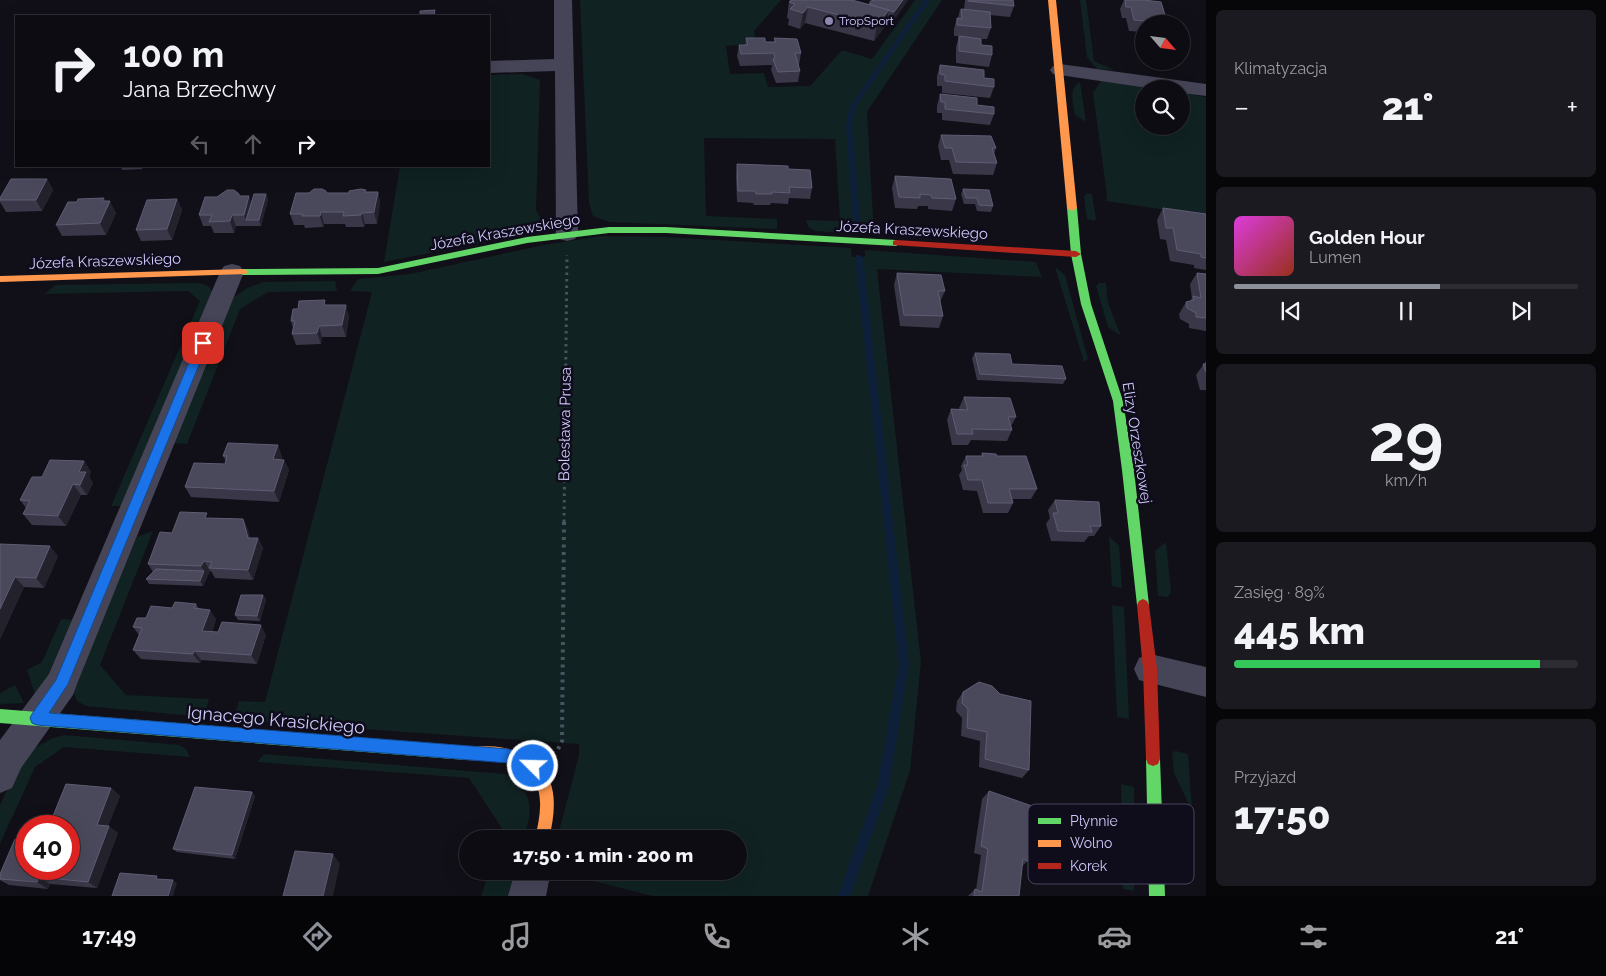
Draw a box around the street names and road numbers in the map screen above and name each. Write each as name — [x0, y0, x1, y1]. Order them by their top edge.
street label: Józefa Kraszewskiego — [428, 210, 582, 254]
street label: Józefa Kraszewskiego — [836, 217, 989, 243]
street label: Józefa Kraszewskiego — [29, 249, 181, 273]
street label: Bolesława Prusa — [555, 367, 575, 481]
street label: Elizy Orzeszkowej — [1119, 381, 1155, 505]
street label: Ignacego Krasickiego — [186, 701, 366, 738]

